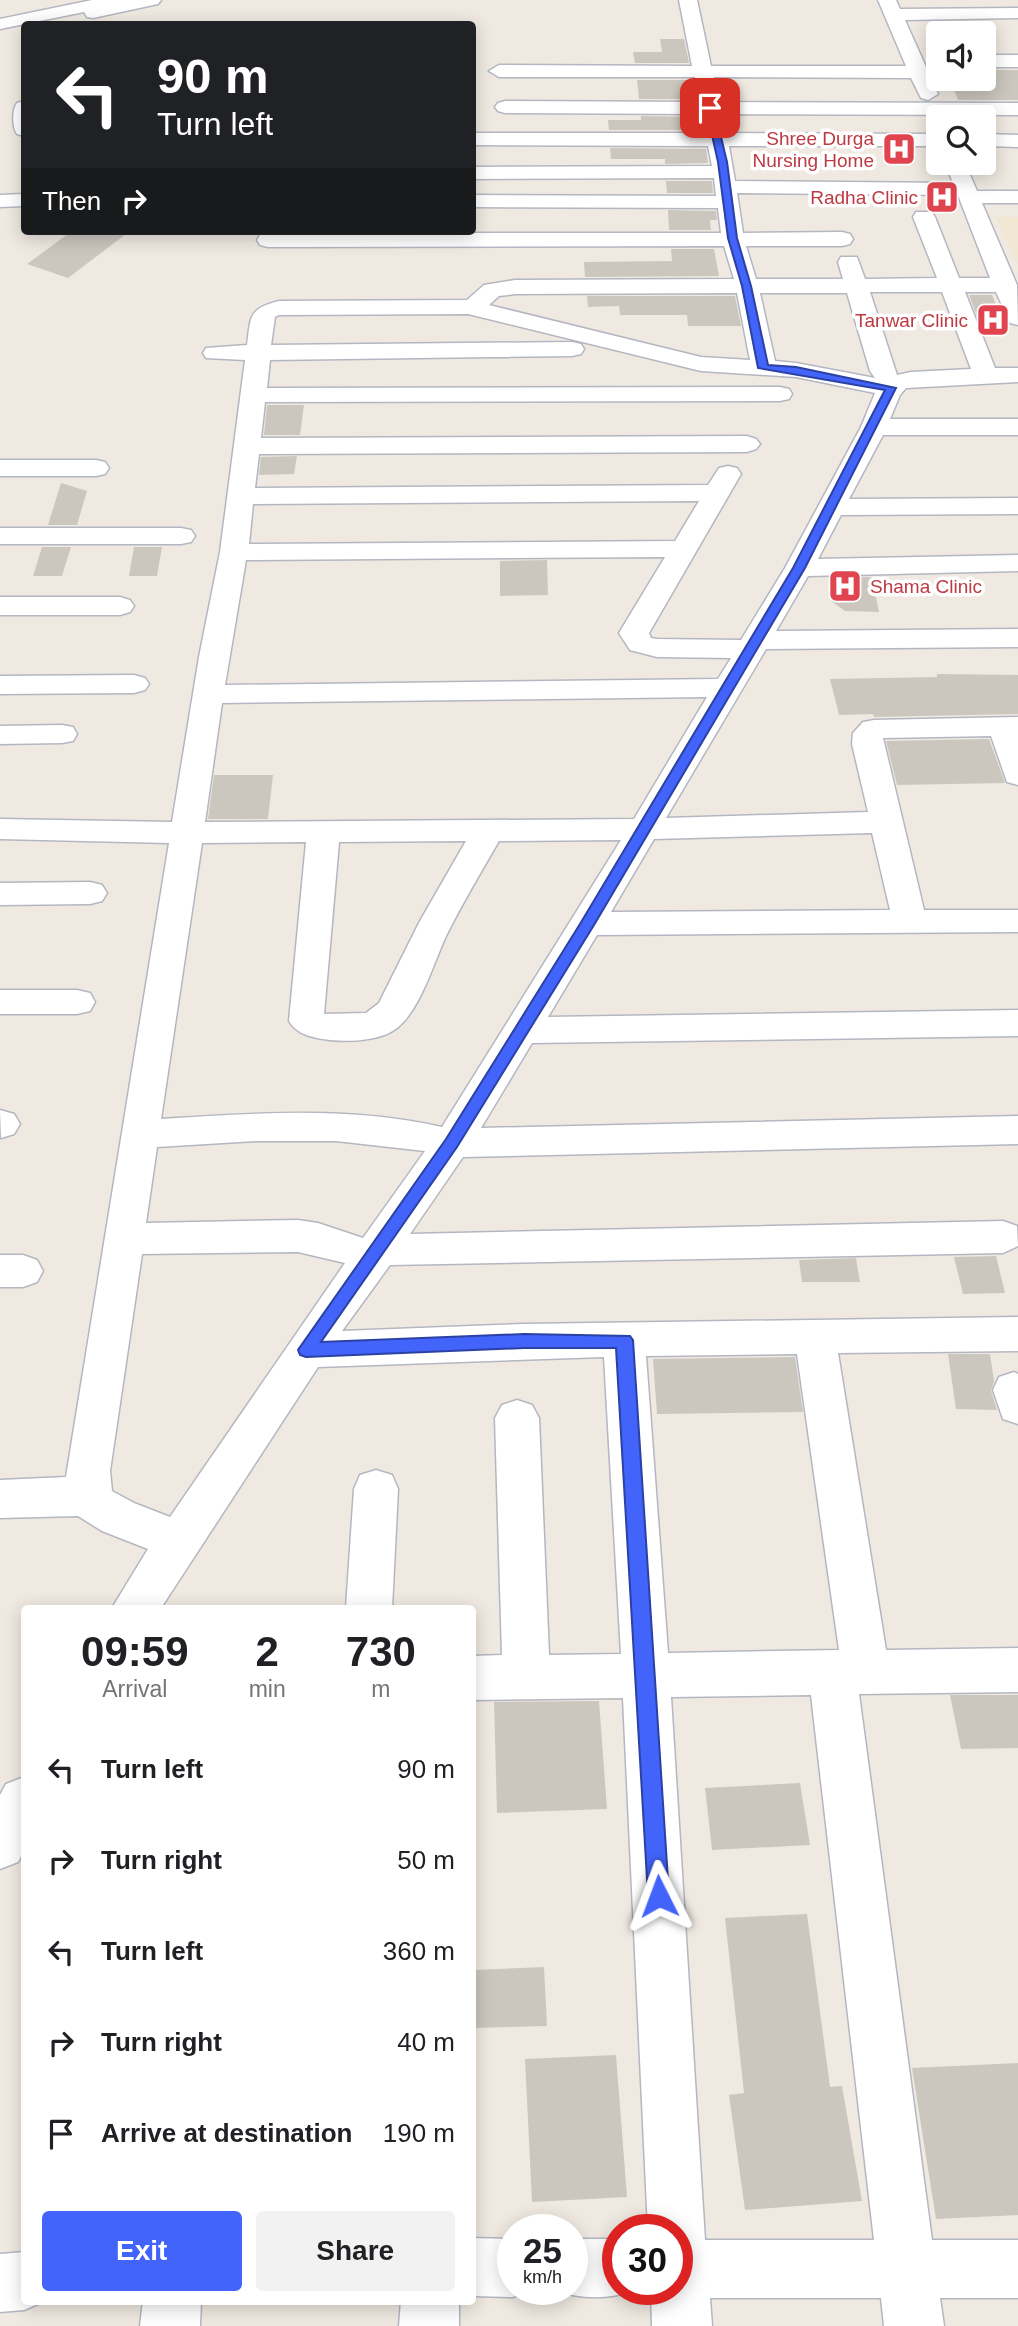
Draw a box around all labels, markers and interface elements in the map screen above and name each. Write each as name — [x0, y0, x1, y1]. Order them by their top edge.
map controls — [926, 21, 996, 175]
button: sound — [926, 21, 996, 91]
icon: left — [42, 49, 133, 140]
text: 90 m — [157, 49, 269, 103]
pin — [680, 78, 740, 138]
icon: arrive — [691, 89, 729, 127]
button: search — [926, 105, 996, 175]
text: Turn left — [157, 106, 273, 142]
place label: Shree Durga Nursing Home — [753, 128, 874, 171]
hospital icon: Shree Durga Nursing Home — [880, 130, 918, 168]
hospital icon: Radha Clinic — [923, 178, 961, 216]
icon: right — [115, 182, 153, 220]
text: Then — [42, 186, 101, 216]
place label: Radha Clinic — [810, 187, 918, 208]
hospital icon: Tanwar Clinic — [974, 301, 1012, 339]
place label: Tanwar Clinic — [855, 310, 968, 331]
hospital icon: Shama Clinic — [826, 567, 864, 605]
place label: Shama Clinic — [870, 576, 982, 597]
text: 09:59 — [81, 1628, 189, 1675]
text: 2 — [255, 1628, 279, 1675]
text: 730 — [346, 1628, 416, 1675]
text: Arrival — [102, 1676, 167, 1702]
text: min — [249, 1676, 286, 1702]
text: m — [371, 1676, 390, 1702]
icon: left — [42, 1751, 80, 1789]
text: Turn left — [101, 1754, 203, 1784]
text: 90 m — [397, 1754, 455, 1784]
icon: right — [42, 1842, 80, 1880]
text: Turn right — [101, 1845, 222, 1875]
text: 50 m — [397, 1845, 455, 1875]
position arrow — [622, 1859, 696, 1933]
icon: left — [42, 1933, 80, 1971]
text: Turn left — [101, 1936, 203, 1966]
text: 360 m — [383, 1936, 455, 1966]
icon: right — [42, 2024, 80, 2062]
text: Turn right — [101, 2027, 222, 2057]
text: 40 m — [397, 2027, 455, 2057]
icon: arrive — [42, 2115, 80, 2153]
text: Arrive at destination — [101, 2118, 352, 2148]
text: 190 m — [383, 2118, 455, 2148]
button: Exit — [42, 2211, 242, 2291]
button: Share — [256, 2211, 455, 2291]
speed limit sign: 30 — [602, 2214, 693, 2305]
text: 25 — [523, 2231, 562, 2270]
text: km/h — [523, 2267, 562, 2287]

